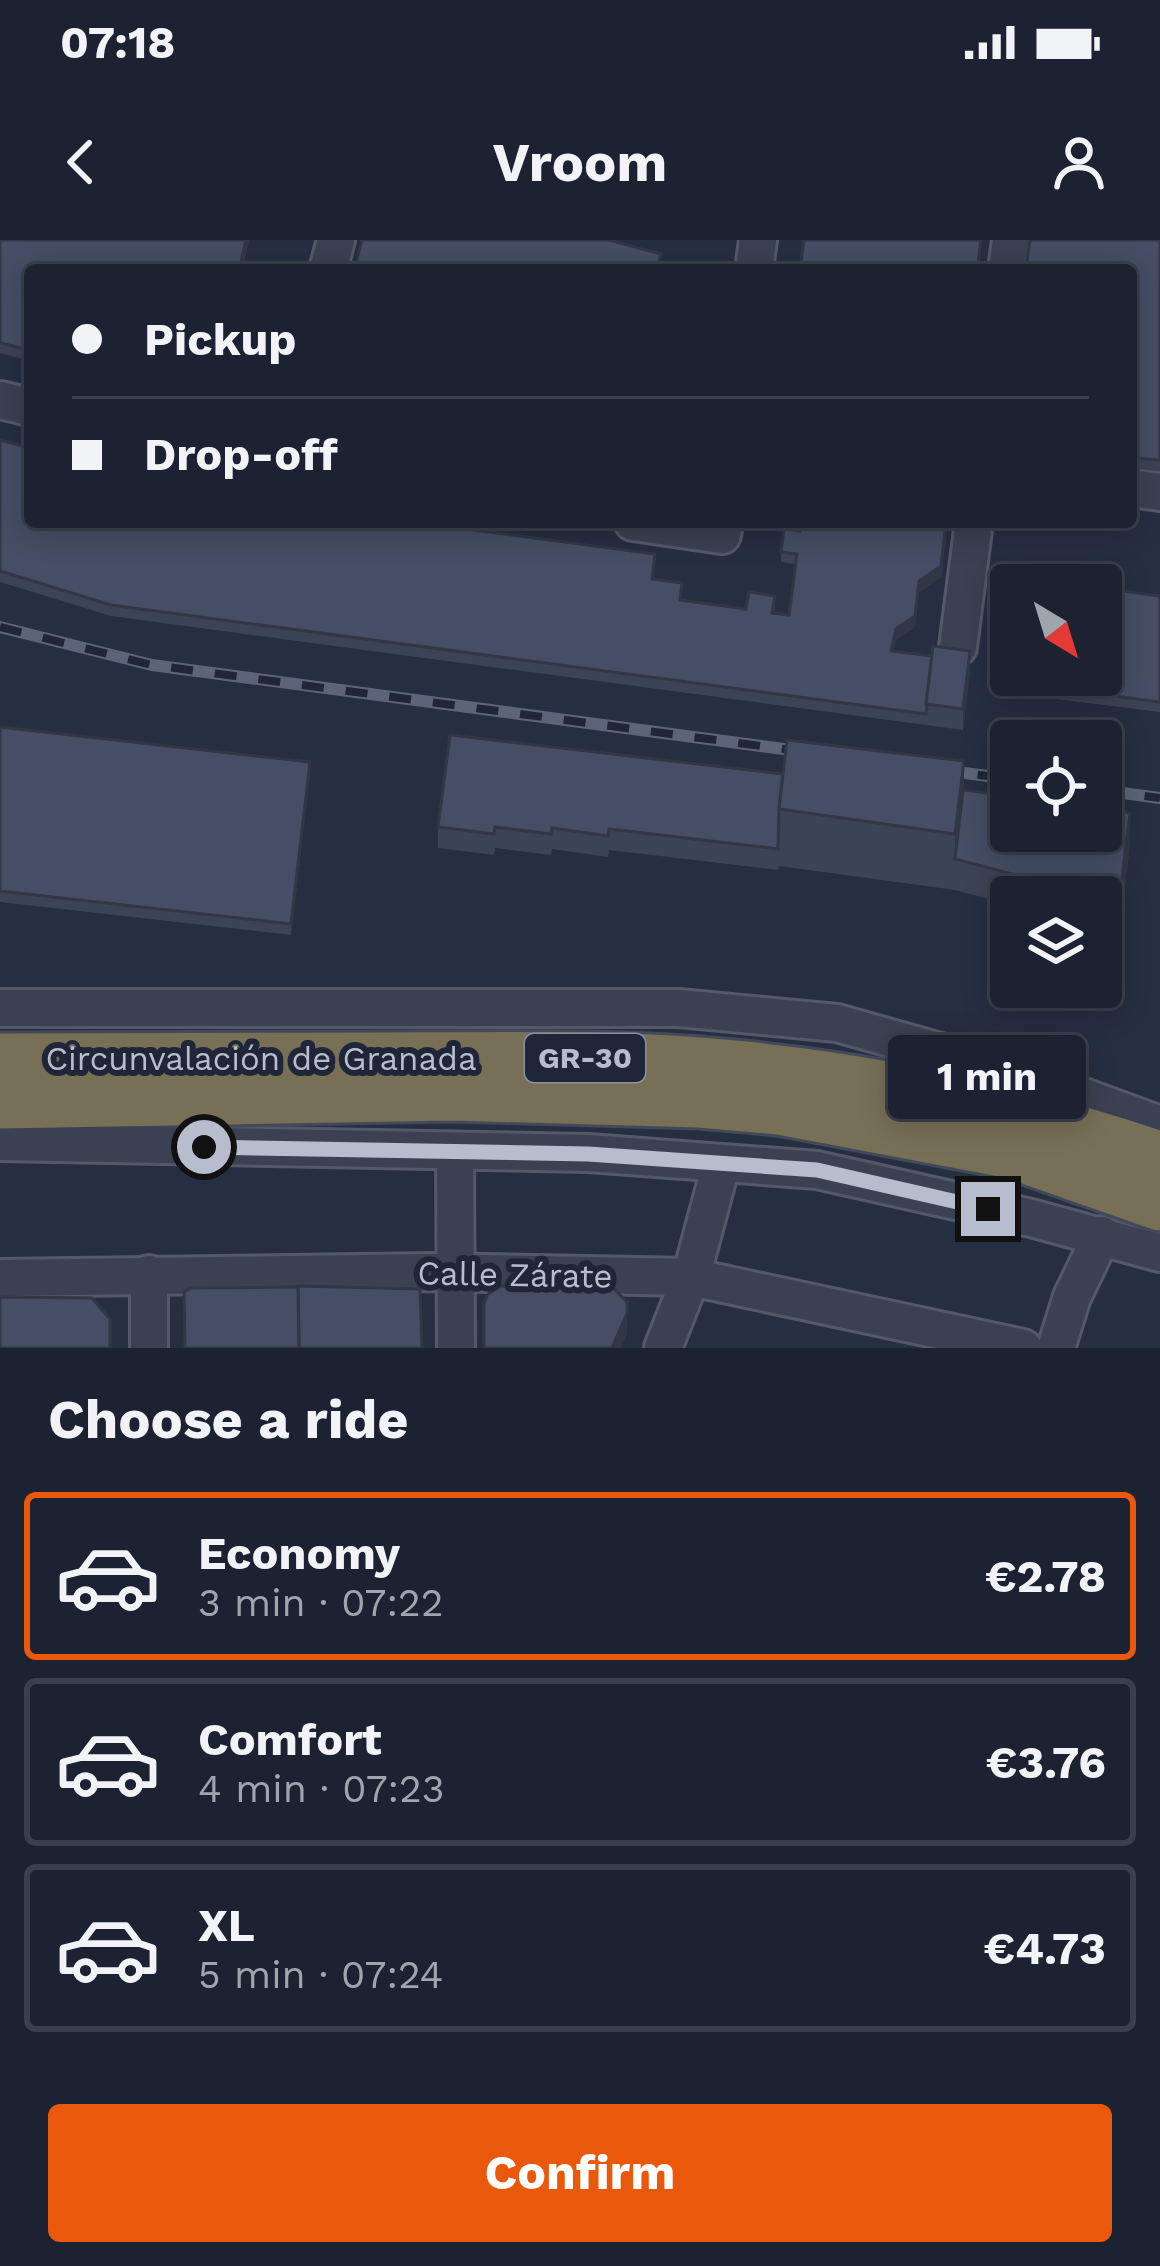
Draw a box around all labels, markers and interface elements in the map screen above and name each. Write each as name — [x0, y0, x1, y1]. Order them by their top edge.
text: 07:18 — [60, 16, 176, 69]
icon: back — [48, 129, 114, 195]
icon: person — [1046, 129, 1112, 195]
text: Vroom — [493, 131, 667, 194]
text: Pickup — [144, 313, 296, 366]
text: Drop-off — [144, 428, 338, 481]
north arrow — [990, 564, 1122, 696]
map controls — [990, 564, 1122, 1008]
button: locate — [990, 720, 1122, 852]
button: layers — [990, 876, 1122, 1008]
road number: GR-30 — [525, 1034, 645, 1082]
callout: 1 min — [889, 1035, 1087, 1119]
street label: Circunvalación de Granada — [45, 1039, 477, 1078]
text: 1 min — [937, 1054, 1037, 1099]
route start — [177, 1120, 231, 1174]
route end — [961, 1182, 1015, 1236]
street label: Calle Zárate — [417, 1253, 613, 1296]
text: Choose a ride — [48, 1388, 409, 1451]
icon: car — [54, 1522, 162, 1630]
text: Economy — [198, 1527, 400, 1580]
text: €2.78 — [985, 1550, 1106, 1603]
text: 3 min · 07:22 — [198, 1580, 444, 1625]
icon: car — [54, 1708, 162, 1816]
text: Comfort — [198, 1713, 382, 1766]
text: €3.76 — [986, 1736, 1106, 1789]
text: 4 min · 07:23 — [198, 1766, 445, 1811]
icon: car — [54, 1894, 162, 2002]
text: XL — [198, 1899, 255, 1952]
text: €4.73 — [984, 1922, 1106, 1975]
text: 5 min · 07:24 — [198, 1952, 443, 1997]
button: Confirm — [48, 2104, 1112, 2242]

